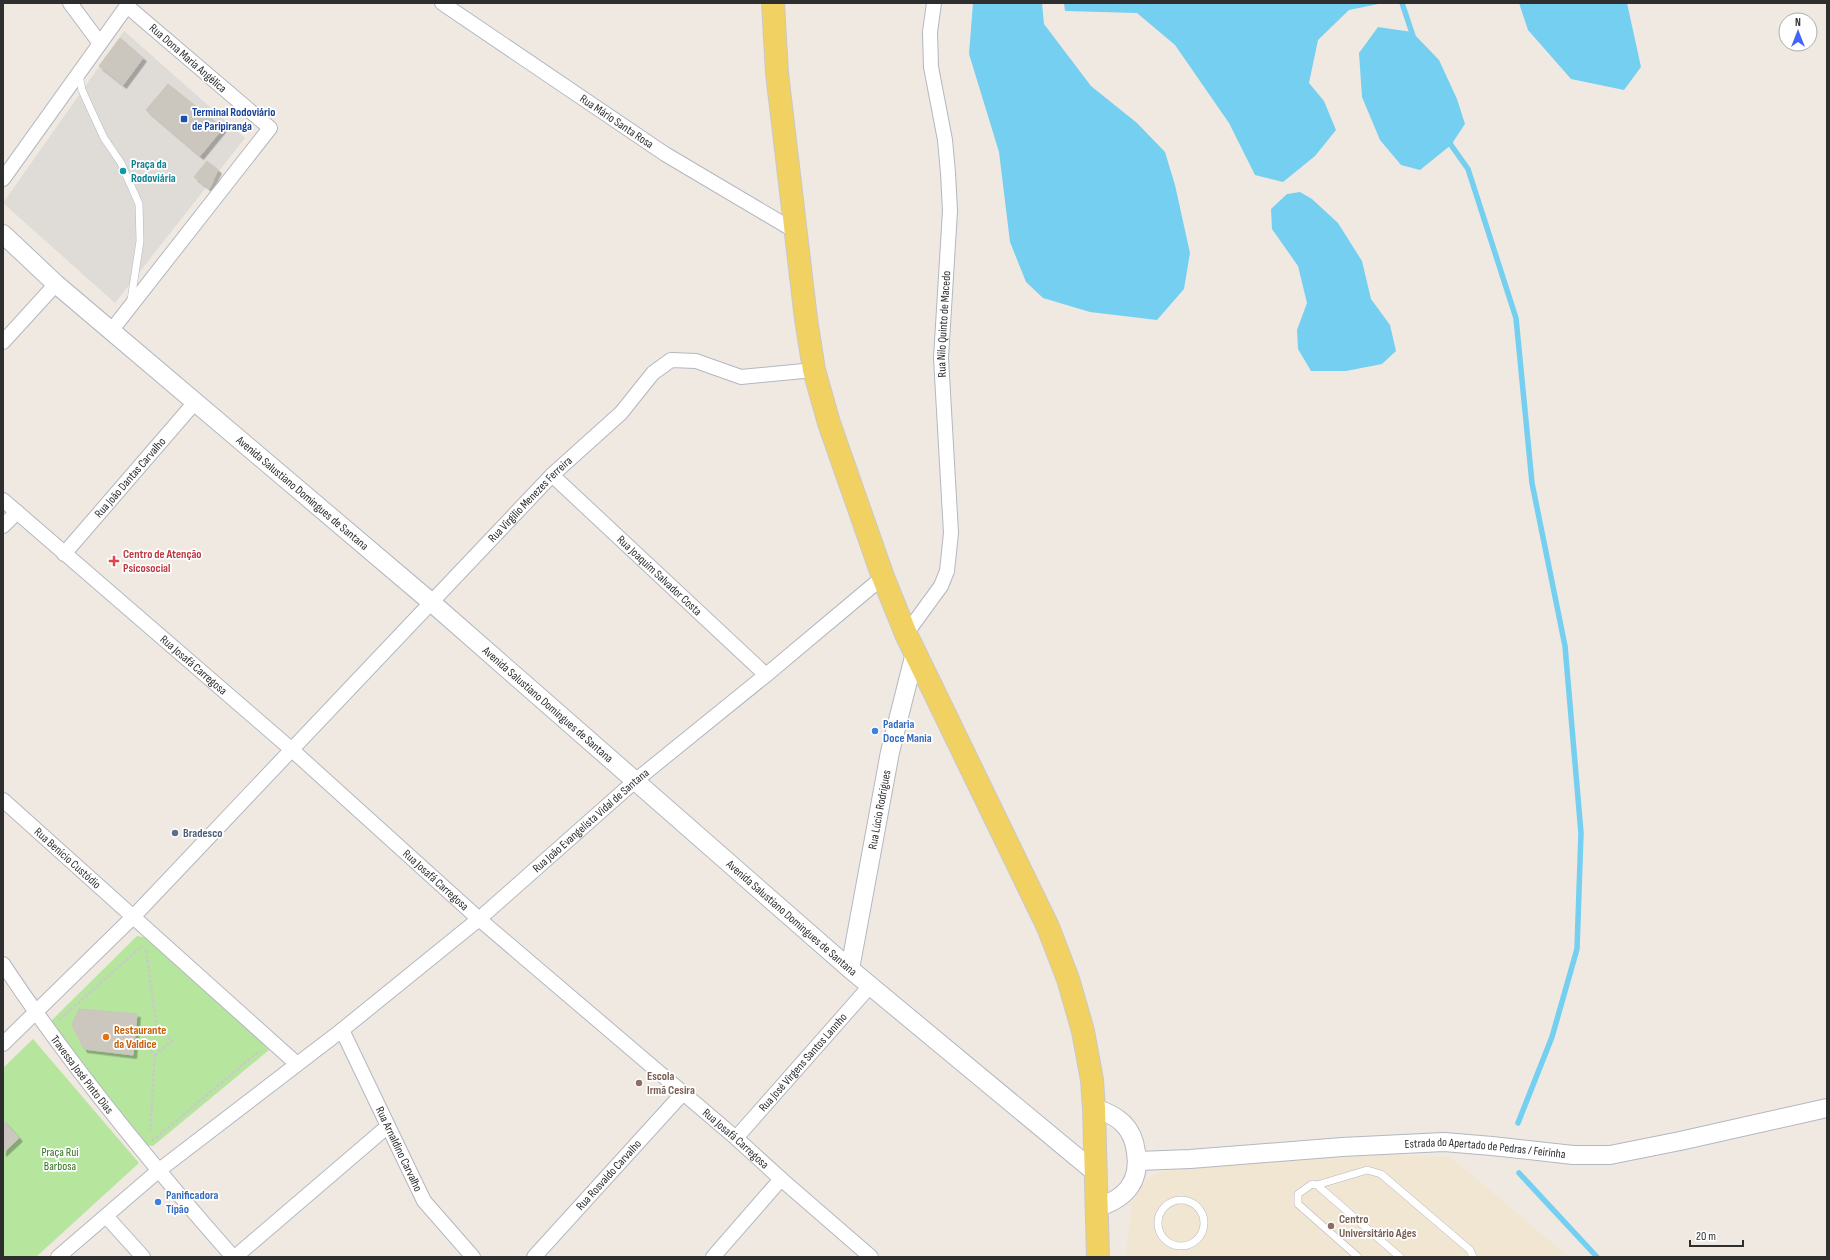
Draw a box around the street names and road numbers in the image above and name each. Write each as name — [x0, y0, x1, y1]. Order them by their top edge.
street label: Rua Dona Maria Angélica — [146, 21, 230, 96]
street label: Rua Mário Santa Rosa — [577, 91, 657, 152]
street label: Rua Nilo Quinto de Macedo — [934, 270, 954, 378]
street label: Avenida Salustiano Domingues de Santana — [232, 432, 372, 554]
street label: Rua João Dantas Carvalho — [92, 435, 169, 521]
street label: Rua Virgilio Menezes Ferreira — [485, 453, 576, 546]
street label: Rua Joaquim Salvador Costa — [613, 532, 705, 619]
street label: Rua Josafá Carregosa — [157, 632, 230, 699]
street label: Avenida Salustiano Domingues de Santana — [478, 643, 616, 766]
street label: Rua João Evangelista Vidal de Santana — [530, 765, 653, 876]
street label: Rua Lúcio Rodrigues — [865, 769, 895, 851]
street label: Rua Benício Custódio — [31, 825, 104, 892]
street label: Rua Josafá Carregosa — [399, 847, 472, 914]
street label: Avenida Salustiano Domingues de Santana — [722, 856, 860, 980]
street label: Rua José Virgens Santos Lannho — [756, 1010, 851, 1115]
street label: Travessa José Pinto Dias — [47, 1033, 117, 1117]
street label: Rua Arnaldino Carvalho — [372, 1104, 425, 1194]
street label: Rua Josafá Carregosa — [699, 1106, 772, 1172]
street label: Estrada do Apertado de Pedras / Feirinha — [1404, 1135, 1567, 1162]
street label: Rua Rosvaldo Carvalho — [573, 1137, 645, 1214]

